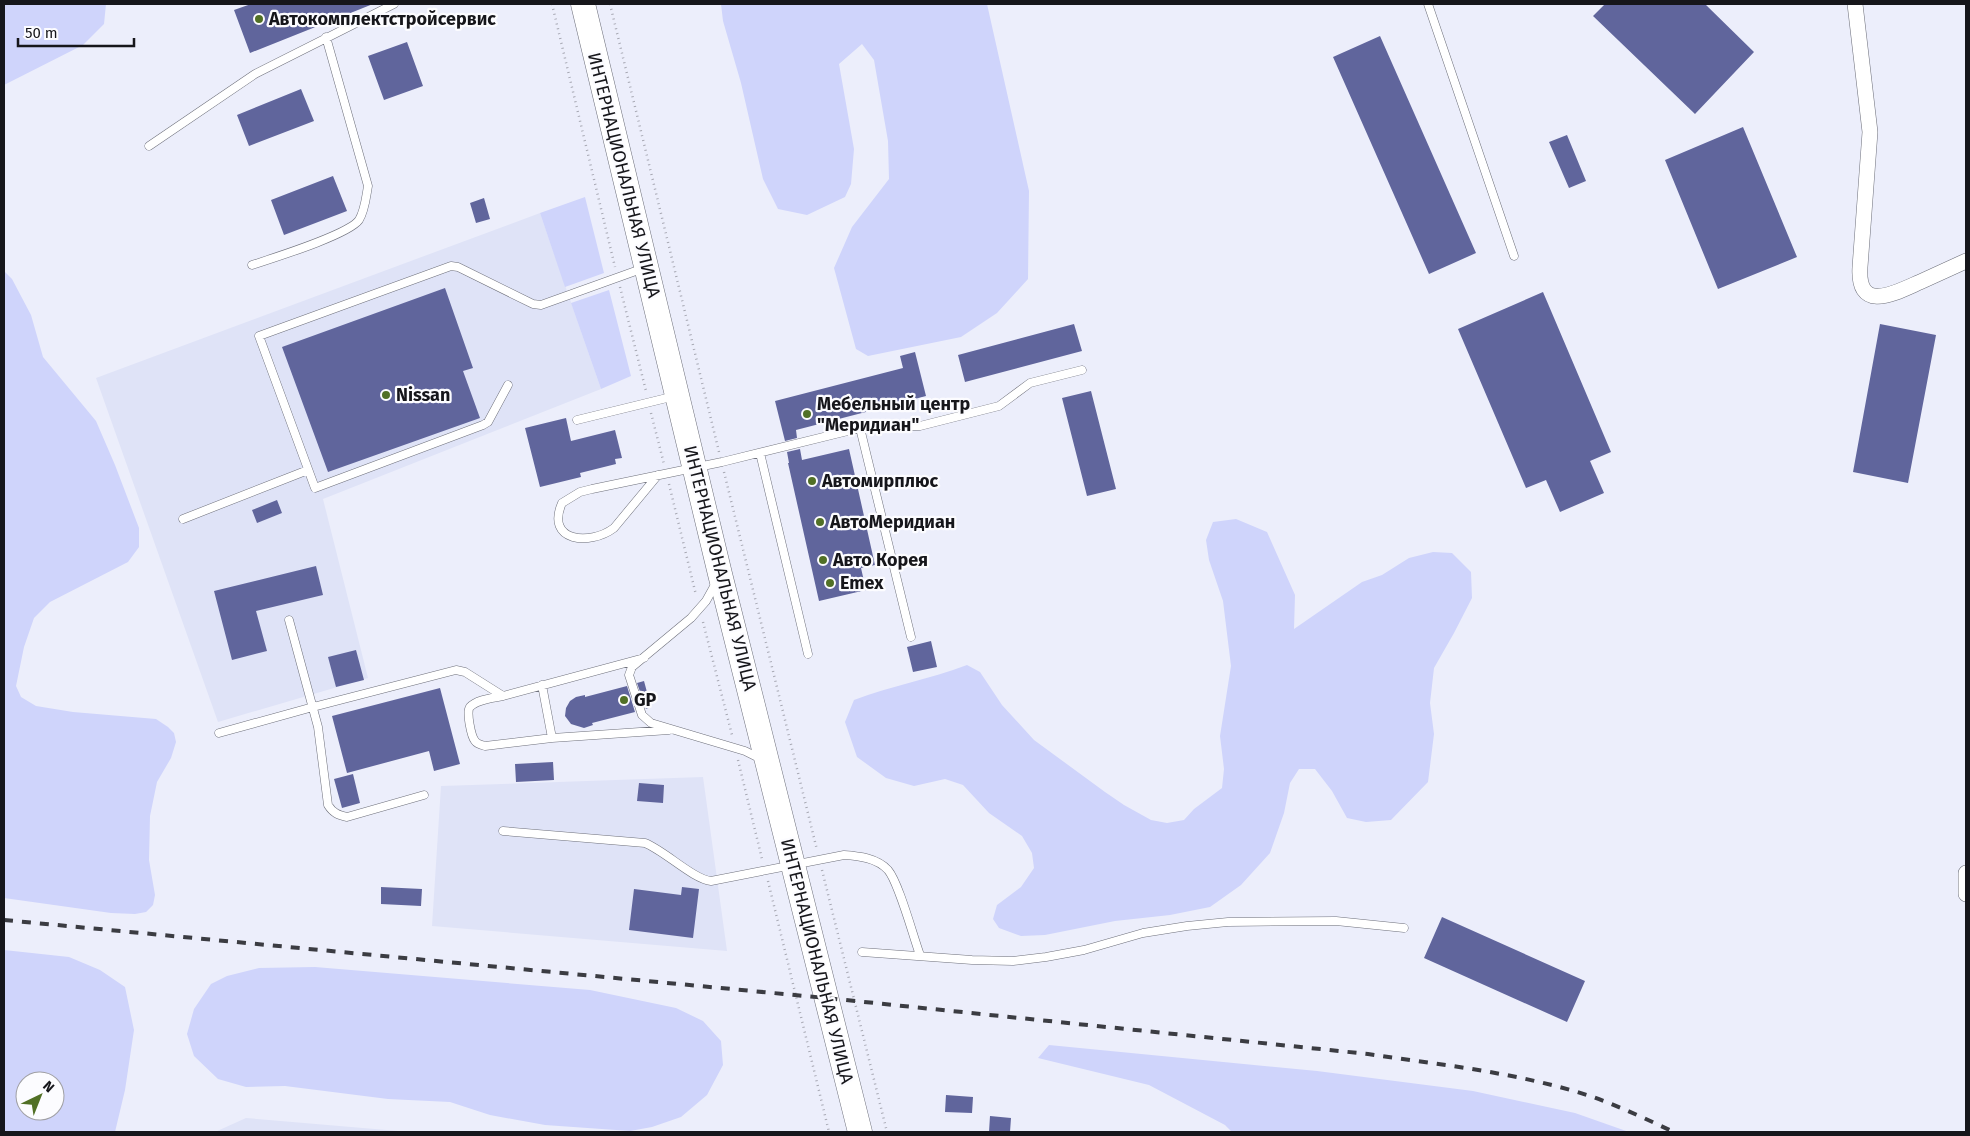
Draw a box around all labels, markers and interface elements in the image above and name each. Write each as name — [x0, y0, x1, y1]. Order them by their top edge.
place label: Автокомплектстройсервис — [268, 8, 496, 30]
marker: Автокомплектстройсервис — [253, 13, 265, 25]
scale bar — [18, 15, 134, 47]
text: 50 m — [25, 24, 58, 42]
street label: ИНТЕРНАЦИОНАЛЬНАЯ УЛИЦА — [583, 50, 665, 301]
place label: Nissan — [396, 384, 450, 406]
marker: Nissan — [380, 389, 392, 401]
place label: Мебельный центр "Меридиан" — [817, 393, 970, 436]
marker: Мебельный центр "Меридиан" — [801, 408, 813, 420]
street label: ИНТЕРНАЦИОНАЛЬНАЯ УЛИЦА — [679, 443, 761, 694]
place label: Автомирплюс — [821, 470, 939, 492]
marker: Автомирплюс — [806, 475, 818, 487]
place label: АвтоМеридиан — [829, 511, 955, 533]
marker: АвтоМеридиан — [814, 516, 826, 528]
place label: Авто Корея — [832, 549, 928, 571]
marker: Авто Корея — [817, 554, 829, 566]
place label: Emex — [840, 572, 884, 594]
marker: Emex — [824, 577, 836, 589]
place label: GP — [634, 689, 657, 711]
marker: GP — [618, 694, 630, 706]
street label: ИНТЕРНАЦИОНАЛЬНАЯ УЛИЦА — [776, 836, 858, 1087]
north arrow — [15, 1071, 65, 1121]
text: N — [39, 1077, 58, 1096]

